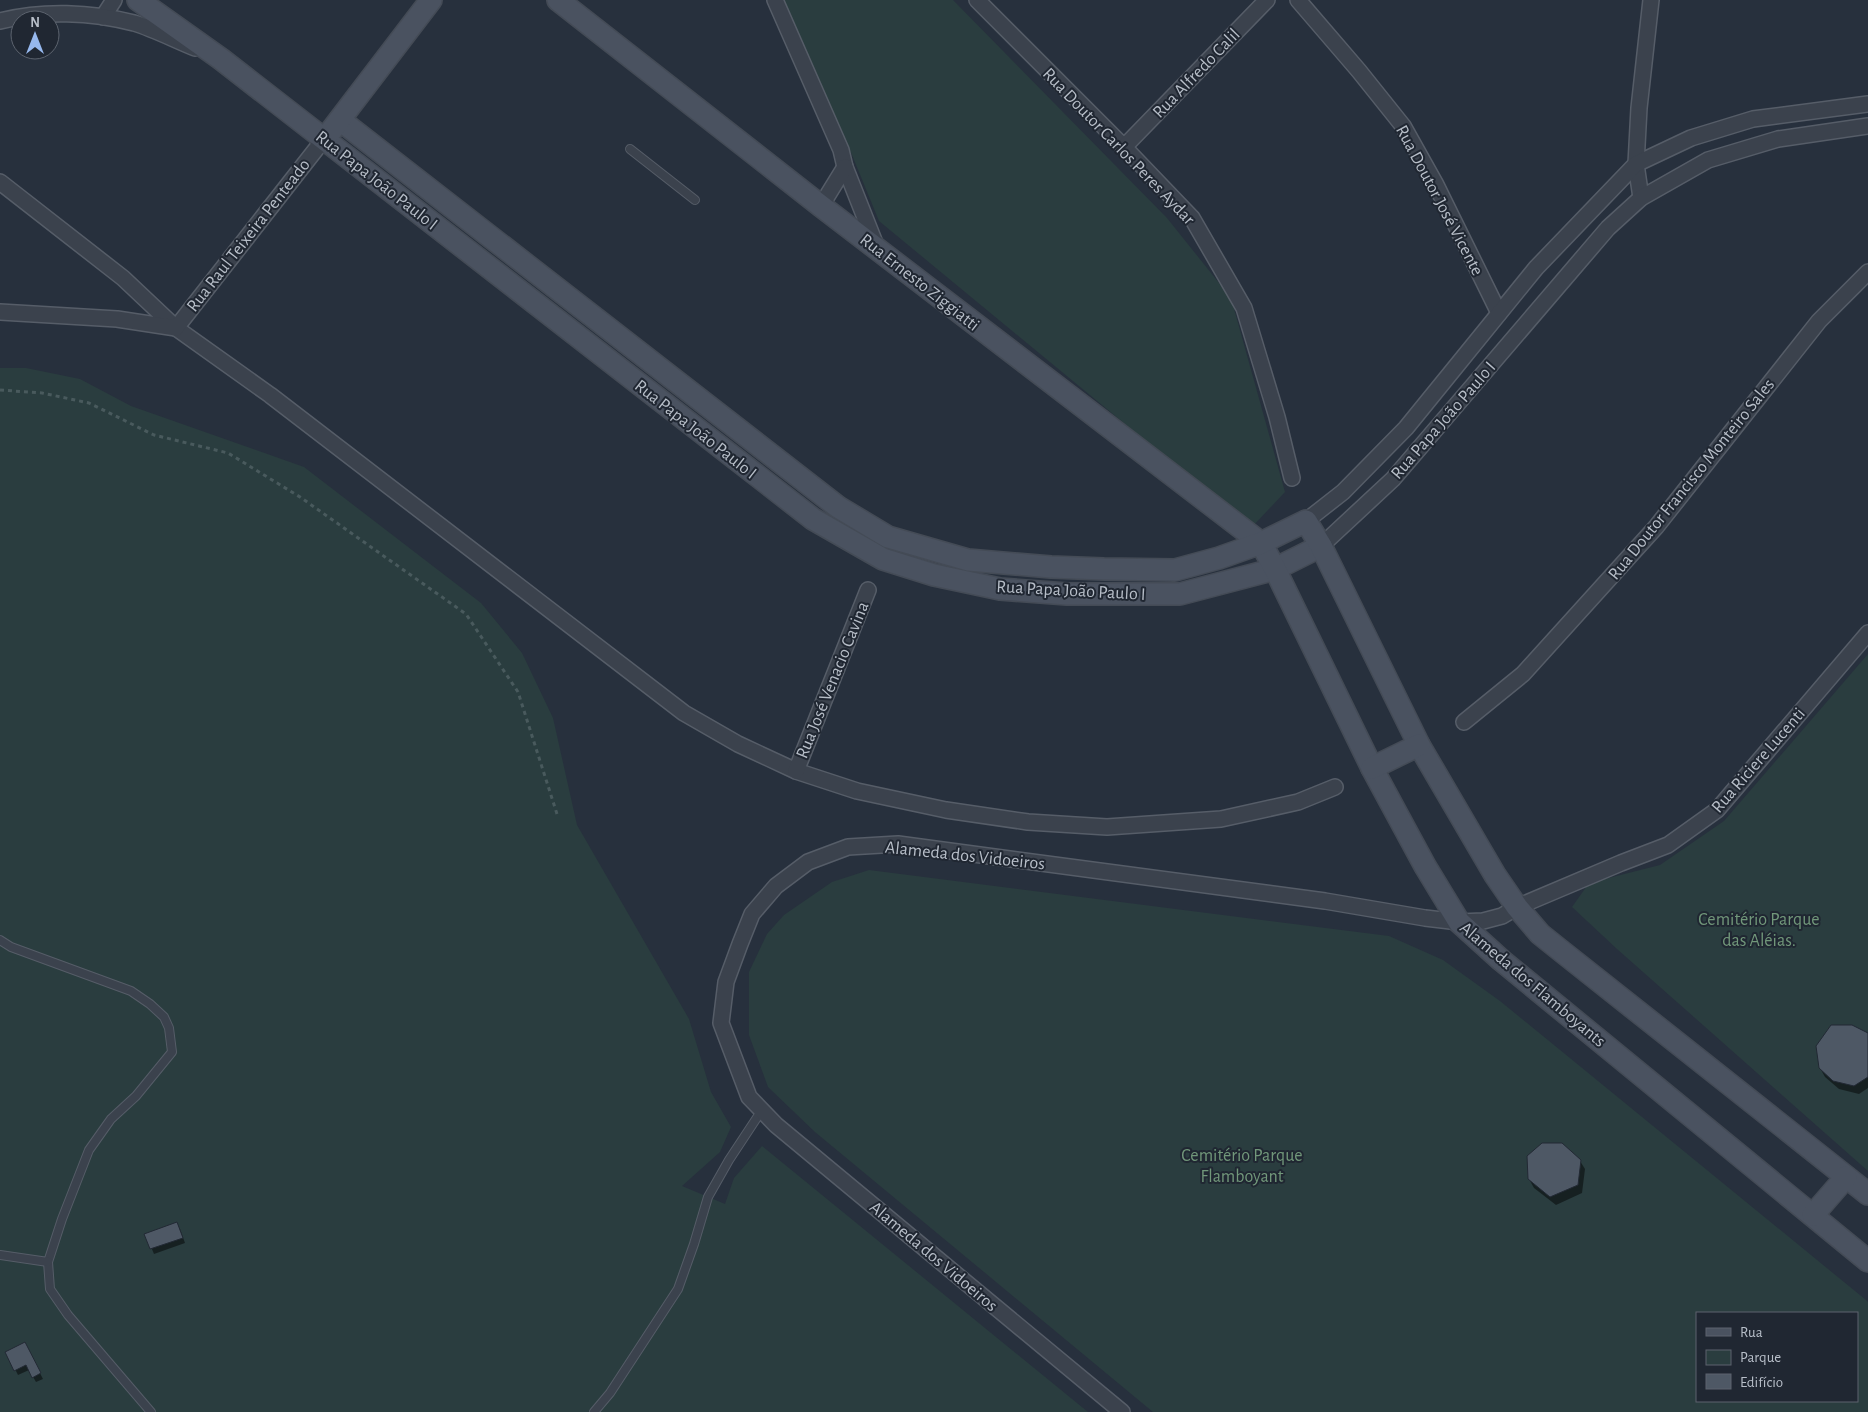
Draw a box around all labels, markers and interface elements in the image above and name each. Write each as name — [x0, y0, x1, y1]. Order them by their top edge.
north arrow — [10, 10, 60, 60]
text: N — [30, 16, 40, 30]
street label: Rua Alfredo Calil — [1150, 26, 1244, 122]
street label: Rua Doutor Carlos Peres Aydar — [1039, 65, 1198, 229]
street label: Rua Doutor José Vicente — [1392, 122, 1486, 279]
street label: Rua Papa João Paulo I — [312, 128, 441, 234]
street label: Rua Raul Teixeira Penteado — [184, 156, 314, 315]
street label: Rua Ernesto Ziggiatti — [856, 231, 982, 335]
street label: Rua Papa João Paulo I — [1388, 358, 1500, 483]
street label: Rua Doutor Francisco Monteiro Sales — [1605, 376, 1778, 584]
street label: Rua Papa João Paulo I — [631, 377, 760, 483]
street label: Rua Papa João Paulo I — [996, 578, 1146, 604]
street label: Rua José Venacio Cavina — [793, 599, 873, 761]
street label: Rua Riciere Lucenti — [1709, 705, 1809, 817]
street label: Alameda dos Vidoeiros — [884, 839, 1046, 873]
park label: Cemitério Parque das Aléias. — [1698, 911, 1820, 950]
street label: Alameda dos Flamboyants — [1456, 919, 1609, 1051]
park label: Cemitério Parque Flamboyant — [1181, 1147, 1303, 1186]
street label: Alameda dos Vidoeiros — [866, 1198, 1001, 1315]
legend — [1696, 1312, 1858, 1402]
text: Rua — [1740, 1325, 1763, 1340]
text: Parque — [1740, 1350, 1781, 1365]
text: Edifício — [1740, 1375, 1783, 1390]

